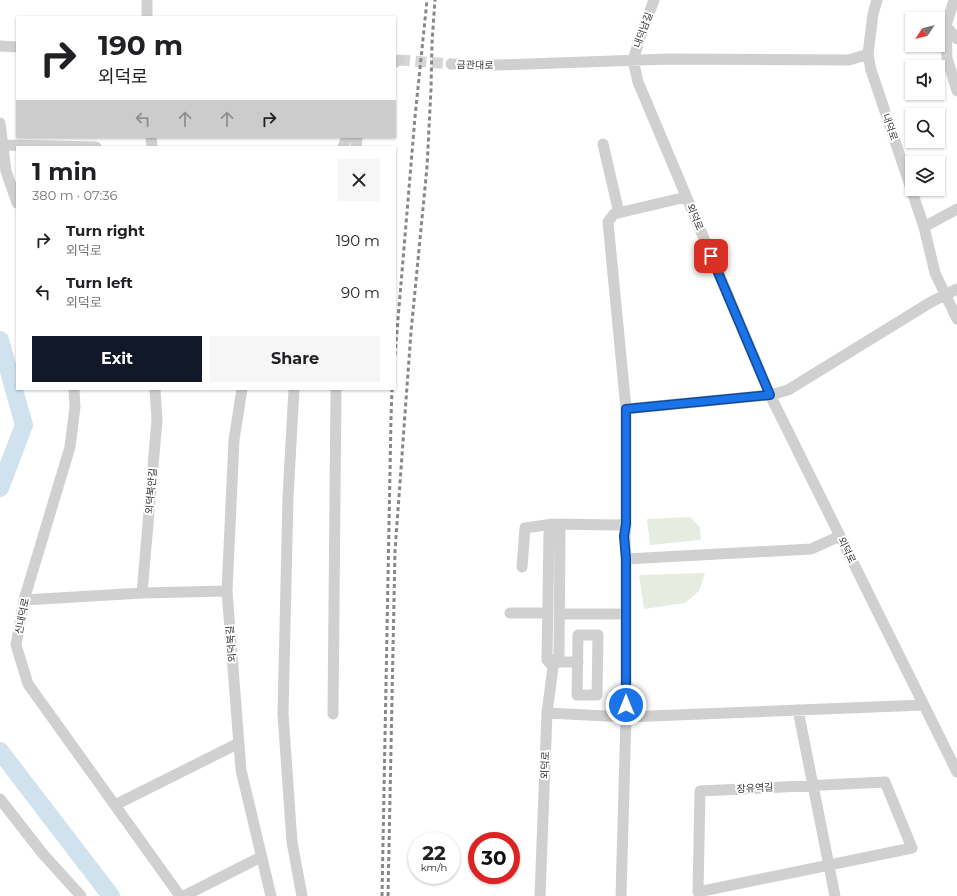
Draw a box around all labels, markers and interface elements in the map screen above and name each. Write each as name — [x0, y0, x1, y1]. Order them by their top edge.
street label: 내덕남길 — [631, 10, 655, 50]
north arrow — [905, 12, 945, 52]
map controls — [905, 12, 945, 196]
text: 190 m — [98, 28, 183, 62]
icon: right — [32, 32, 84, 84]
street label: 금관대로 — [456, 58, 494, 72]
button: sound — [905, 60, 945, 100]
text: 외덕로 — [98, 66, 148, 88]
icon: left — [132, 108, 154, 130]
icon: ahead — [174, 108, 196, 130]
icon: ahead — [216, 108, 238, 130]
icon: right — [258, 108, 280, 130]
button: search — [905, 108, 945, 148]
street label: 내덕로 — [879, 112, 901, 142]
button: layers — [905, 156, 945, 196]
text: 1 min — [32, 157, 97, 186]
button: close — [338, 159, 380, 201]
text: 380 m · 07:36 — [32, 187, 117, 203]
street label: 외덕로 — [684, 202, 706, 232]
text: Turn right — [66, 221, 145, 240]
icon: right — [32, 229, 54, 251]
text: 190 m — [336, 231, 380, 250]
pin — [694, 239, 728, 273]
text: 외덕로 — [66, 242, 102, 258]
icon: arrive — [700, 245, 722, 267]
text: Turn left — [66, 273, 133, 292]
icon: left — [32, 281, 54, 303]
text: 90 m — [341, 283, 380, 302]
text: 외덕로 — [66, 294, 102, 310]
button: Exit — [32, 336, 202, 382]
button: Share — [210, 336, 380, 382]
street label: 외덕북안길 — [143, 468, 159, 514]
street label: 외덕로 — [835, 535, 859, 565]
street label: 신내덕로 — [12, 597, 32, 635]
street label: 외덕북길 — [223, 625, 239, 663]
position arrow — [605, 684, 647, 726]
street label: 외덕로 — [538, 751, 552, 779]
street label: 장유역길 — [736, 781, 774, 795]
speed limit sign: 30 — [468, 832, 520, 884]
text: 22 — [422, 841, 446, 865]
text: km/h — [421, 861, 447, 874]

